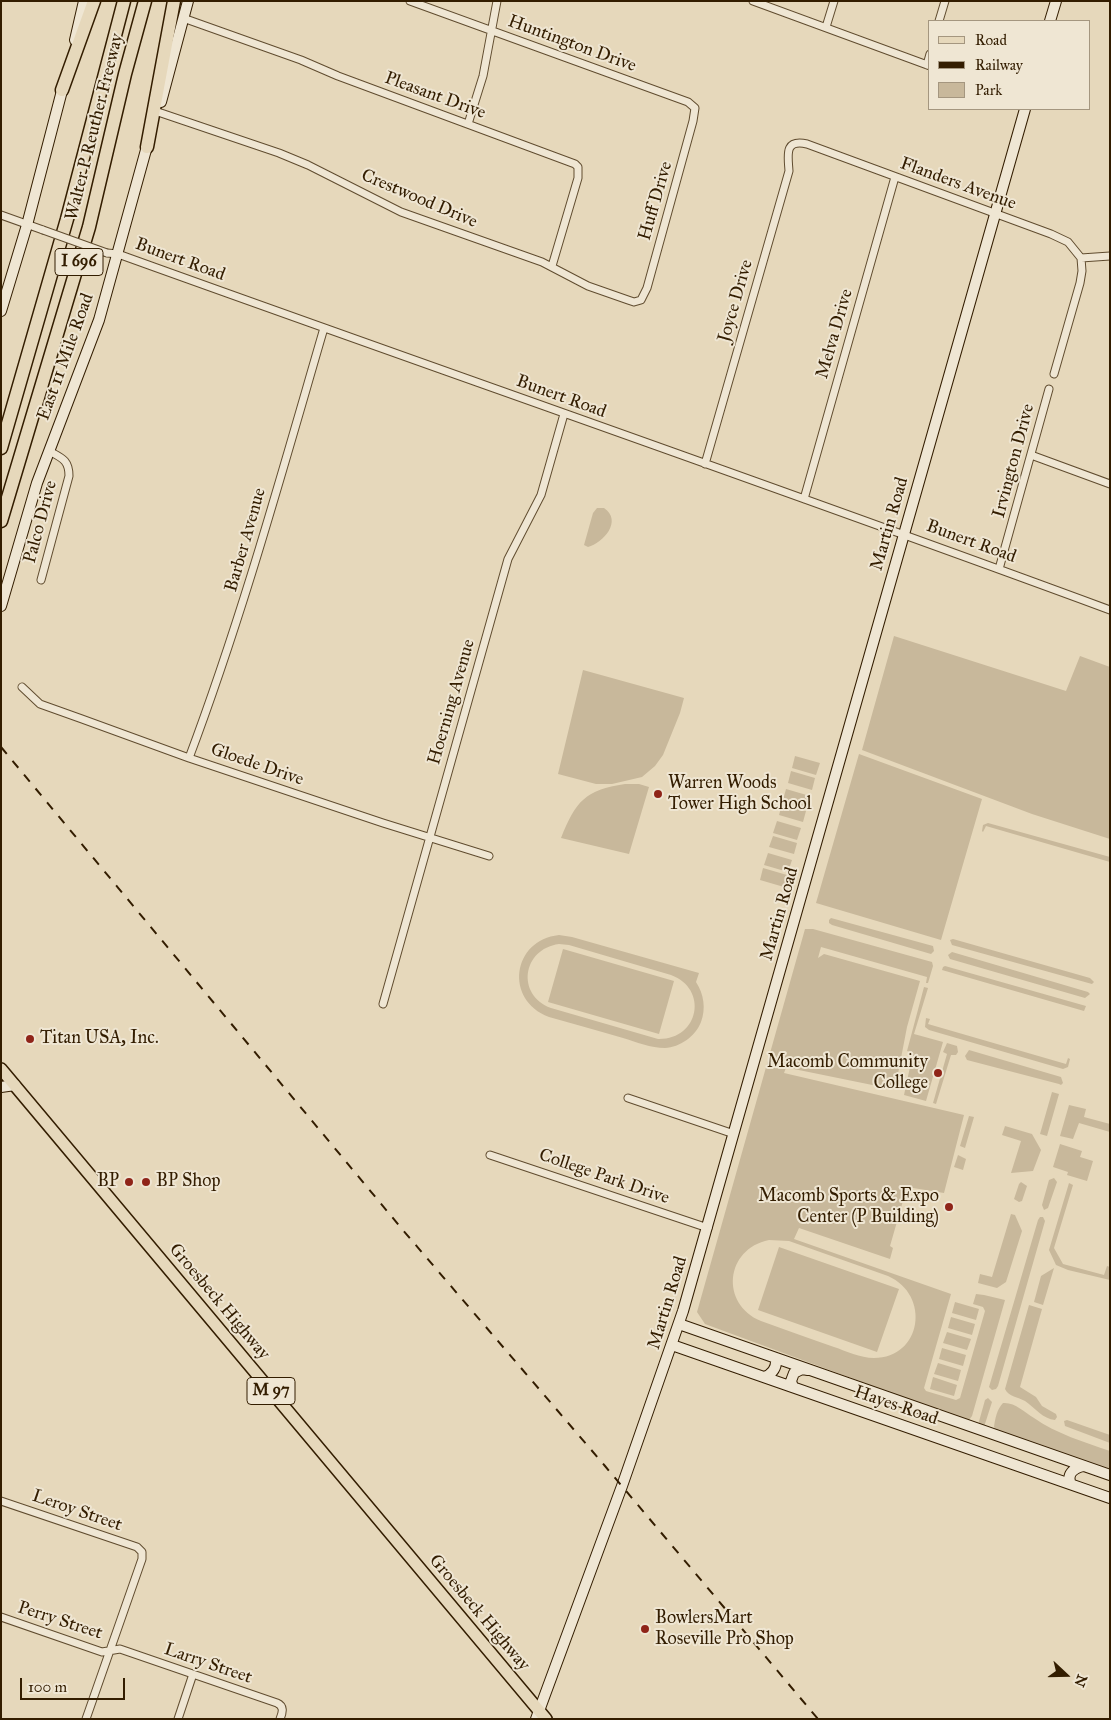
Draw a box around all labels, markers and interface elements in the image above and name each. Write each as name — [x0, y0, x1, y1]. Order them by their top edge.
street label: Huntington Drive — [505, 11, 639, 77]
legend — [928, 20, 1091, 110]
street label: Walter P Reuther Freeway — [61, 31, 129, 223]
text: Road — [975, 31, 1007, 49]
text: Railway — [975, 56, 1023, 74]
street label: Pleasant Drive — [382, 68, 488, 124]
text: Park — [975, 81, 1002, 99]
street label: Flanders Avenue — [897, 153, 1019, 215]
street label: Huff Drive — [634, 159, 678, 243]
street label: Crestwood Drive — [358, 165, 480, 233]
street label: Bunert Road — [132, 234, 228, 286]
road number: I 696 — [55, 248, 103, 276]
street label: Joyce Drive — [714, 257, 758, 345]
street label: Melva Drive — [812, 287, 858, 381]
street label: East 11 Mile Road — [33, 291, 99, 423]
street label: Bunert Road — [513, 371, 609, 423]
street label: Irvington Drive — [988, 402, 1040, 520]
street label: Martin Road — [866, 475, 914, 573]
street label: Palco Drive — [20, 478, 62, 566]
street label: Barber Avenue — [221, 486, 271, 594]
street label: Bunert Road — [923, 516, 1019, 568]
street label: Hoerning Avenue — [424, 637, 480, 767]
street label: Gloede Drive — [208, 739, 306, 791]
place label: Warren Woods Tower High School — [668, 773, 812, 816]
marker: Warren Woods Tower High School — [652, 788, 664, 800]
street label: Martin Road — [756, 865, 804, 963]
place label: Titan USA, Inc. — [40, 1028, 159, 1050]
marker: Titan USA, Inc. — [24, 1033, 36, 1045]
place label: Macomb Community College — [767, 1052, 928, 1094]
marker: Macomb Community College — [932, 1067, 944, 1079]
street label: College Park Drive — [536, 1145, 672, 1209]
place label: BP — [97, 1171, 119, 1193]
place label: BP Shop — [156, 1171, 220, 1193]
marker: BP — [123, 1176, 135, 1188]
marker: BP Shop — [140, 1176, 152, 1188]
place label: Macomb Sports & Expo Center (P Building) — [758, 1186, 939, 1228]
marker: Macomb Sports & Expo Center (P Building) — [943, 1201, 955, 1213]
street label: Groesbeck Highway — [164, 1239, 274, 1365]
street label: Martin Road — [644, 1254, 692, 1352]
road number: M 97 — [247, 1378, 295, 1404]
street label: Hayes Road — [851, 1382, 941, 1430]
street label: Leroy Street — [29, 1486, 125, 1536]
street label: Groesbeck Highway — [424, 1550, 534, 1676]
street label: Perry Street — [15, 1597, 105, 1645]
place label: BowlersMart Roseville Pro Shop — [655, 1608, 794, 1650]
marker: BowlersMart Roseville Pro Shop — [639, 1623, 651, 1635]
street label: Larry Street — [161, 1639, 255, 1689]
north arrow — [1041, 1650, 1091, 1700]
scale bar — [22, 1668, 128, 1700]
text: N — [1070, 1672, 1091, 1689]
text: 100 m — [28, 1678, 67, 1696]

